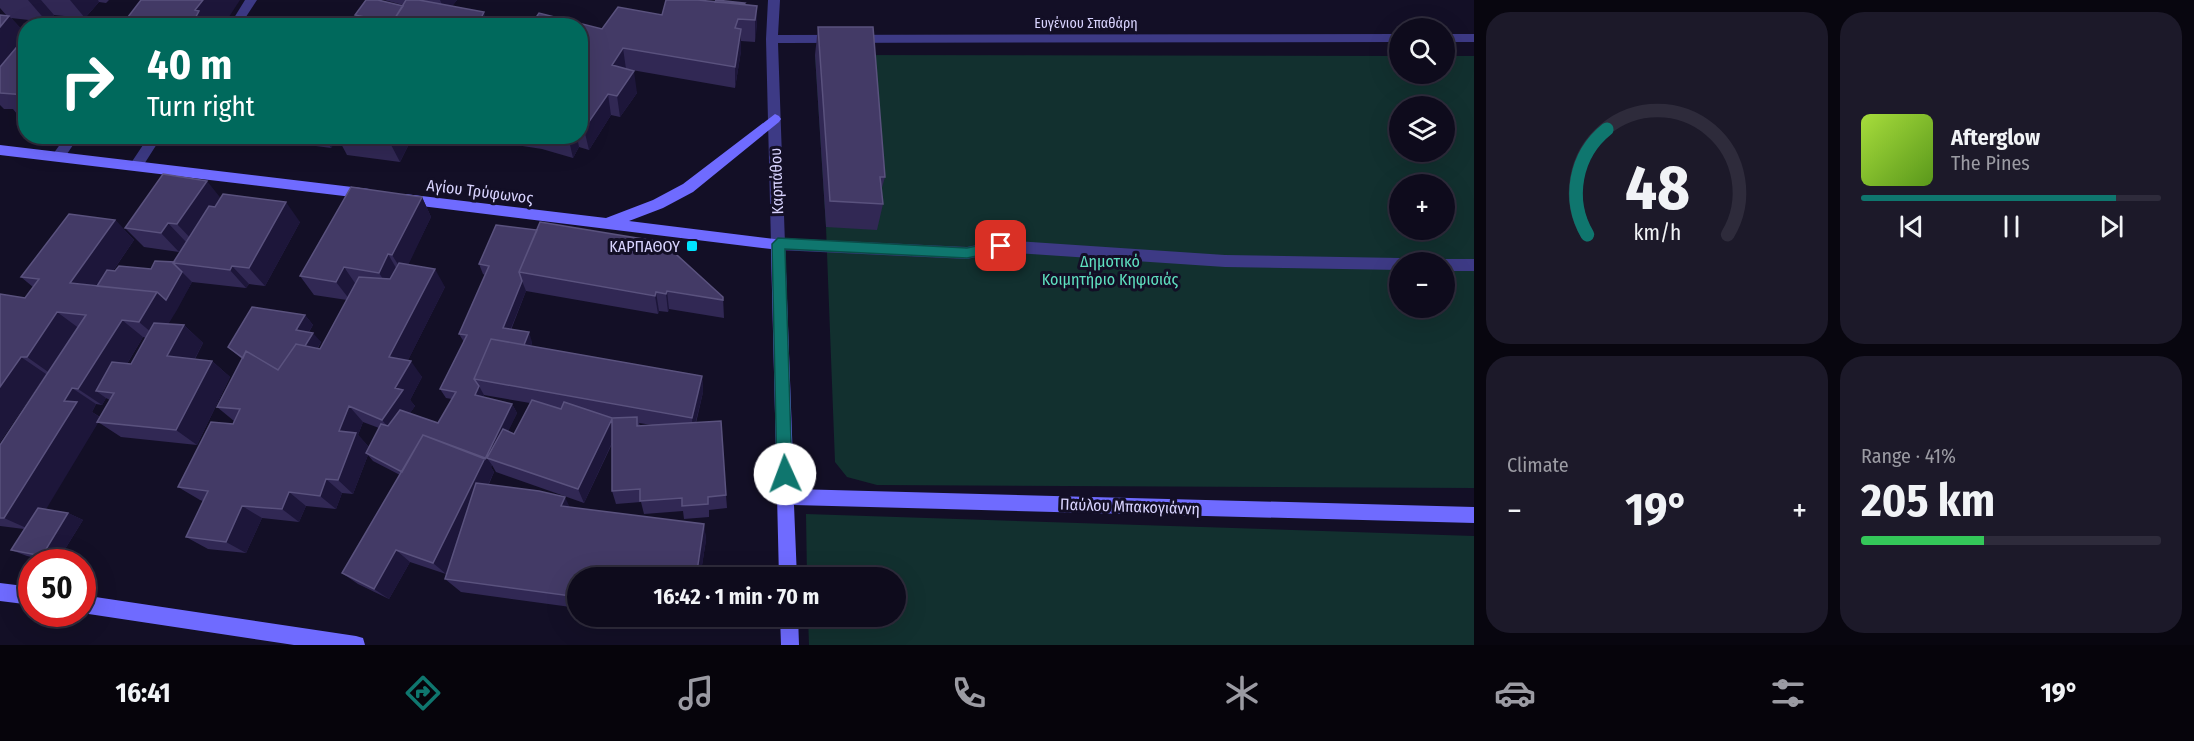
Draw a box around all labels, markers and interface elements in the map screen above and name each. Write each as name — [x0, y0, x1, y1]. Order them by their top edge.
street label: Ευγένιου Σπαθάρη — [1034, 15, 1138, 32]
map controls — [1389, 18, 1455, 318]
button: search — [1389, 18, 1455, 84]
text: 40 m — [147, 40, 232, 90]
icon: right — [48, 42, 126, 120]
text: Turn right — [147, 91, 255, 123]
button: layers — [1389, 96, 1455, 162]
text: Afterglow — [1951, 124, 2040, 151]
street label: Καρπάθου — [766, 147, 787, 215]
text: 48 — [1624, 151, 1690, 226]
text: The Pines — [1951, 151, 2030, 175]
button: + — [1389, 174, 1455, 240]
street label: Αγίου Τρύφωνος — [426, 176, 535, 207]
icon: previous — [1895, 210, 1928, 243]
icon: pause — [1995, 210, 2028, 243]
icon: next — [2095, 210, 2128, 243]
pin — [975, 220, 1026, 271]
text: km/h — [1633, 221, 1681, 247]
icon: arrive — [984, 229, 1017, 262]
place label: ΚΑΡΠΑΘΟΥ — [609, 237, 680, 256]
marker: ΚΑΡΠΑΘΟΥ — [685, 239, 699, 253]
park label: Δημοτικό Κοιμητήριο Κηφισιάς — [1042, 252, 1178, 289]
button: − — [1389, 252, 1455, 318]
position arrow — [753, 442, 817, 506]
text: Range · 41% — [1861, 444, 1956, 468]
text: Climate — [1507, 453, 1569, 477]
text: 205 km — [1861, 474, 1995, 528]
text: 19° — [1625, 483, 1689, 537]
text: − — [1507, 491, 1522, 531]
text: + — [1792, 491, 1807, 531]
street label: Παύλου Μπακογιάννη — [1060, 495, 1200, 518]
speed limit sign: 50 — [18, 549, 96, 627]
text: 16:42 · 1 min · 70 m — [654, 583, 819, 610]
icon: directions — [402, 672, 444, 714]
icon: music — [675, 672, 717, 714]
icon: phone — [948, 672, 990, 714]
icon: climate — [1221, 672, 1263, 714]
icon: car — [1494, 672, 1536, 714]
icon: filters — [1767, 672, 1809, 714]
text: 16:41 — [116, 677, 171, 709]
text: 19° — [2040, 677, 2078, 709]

